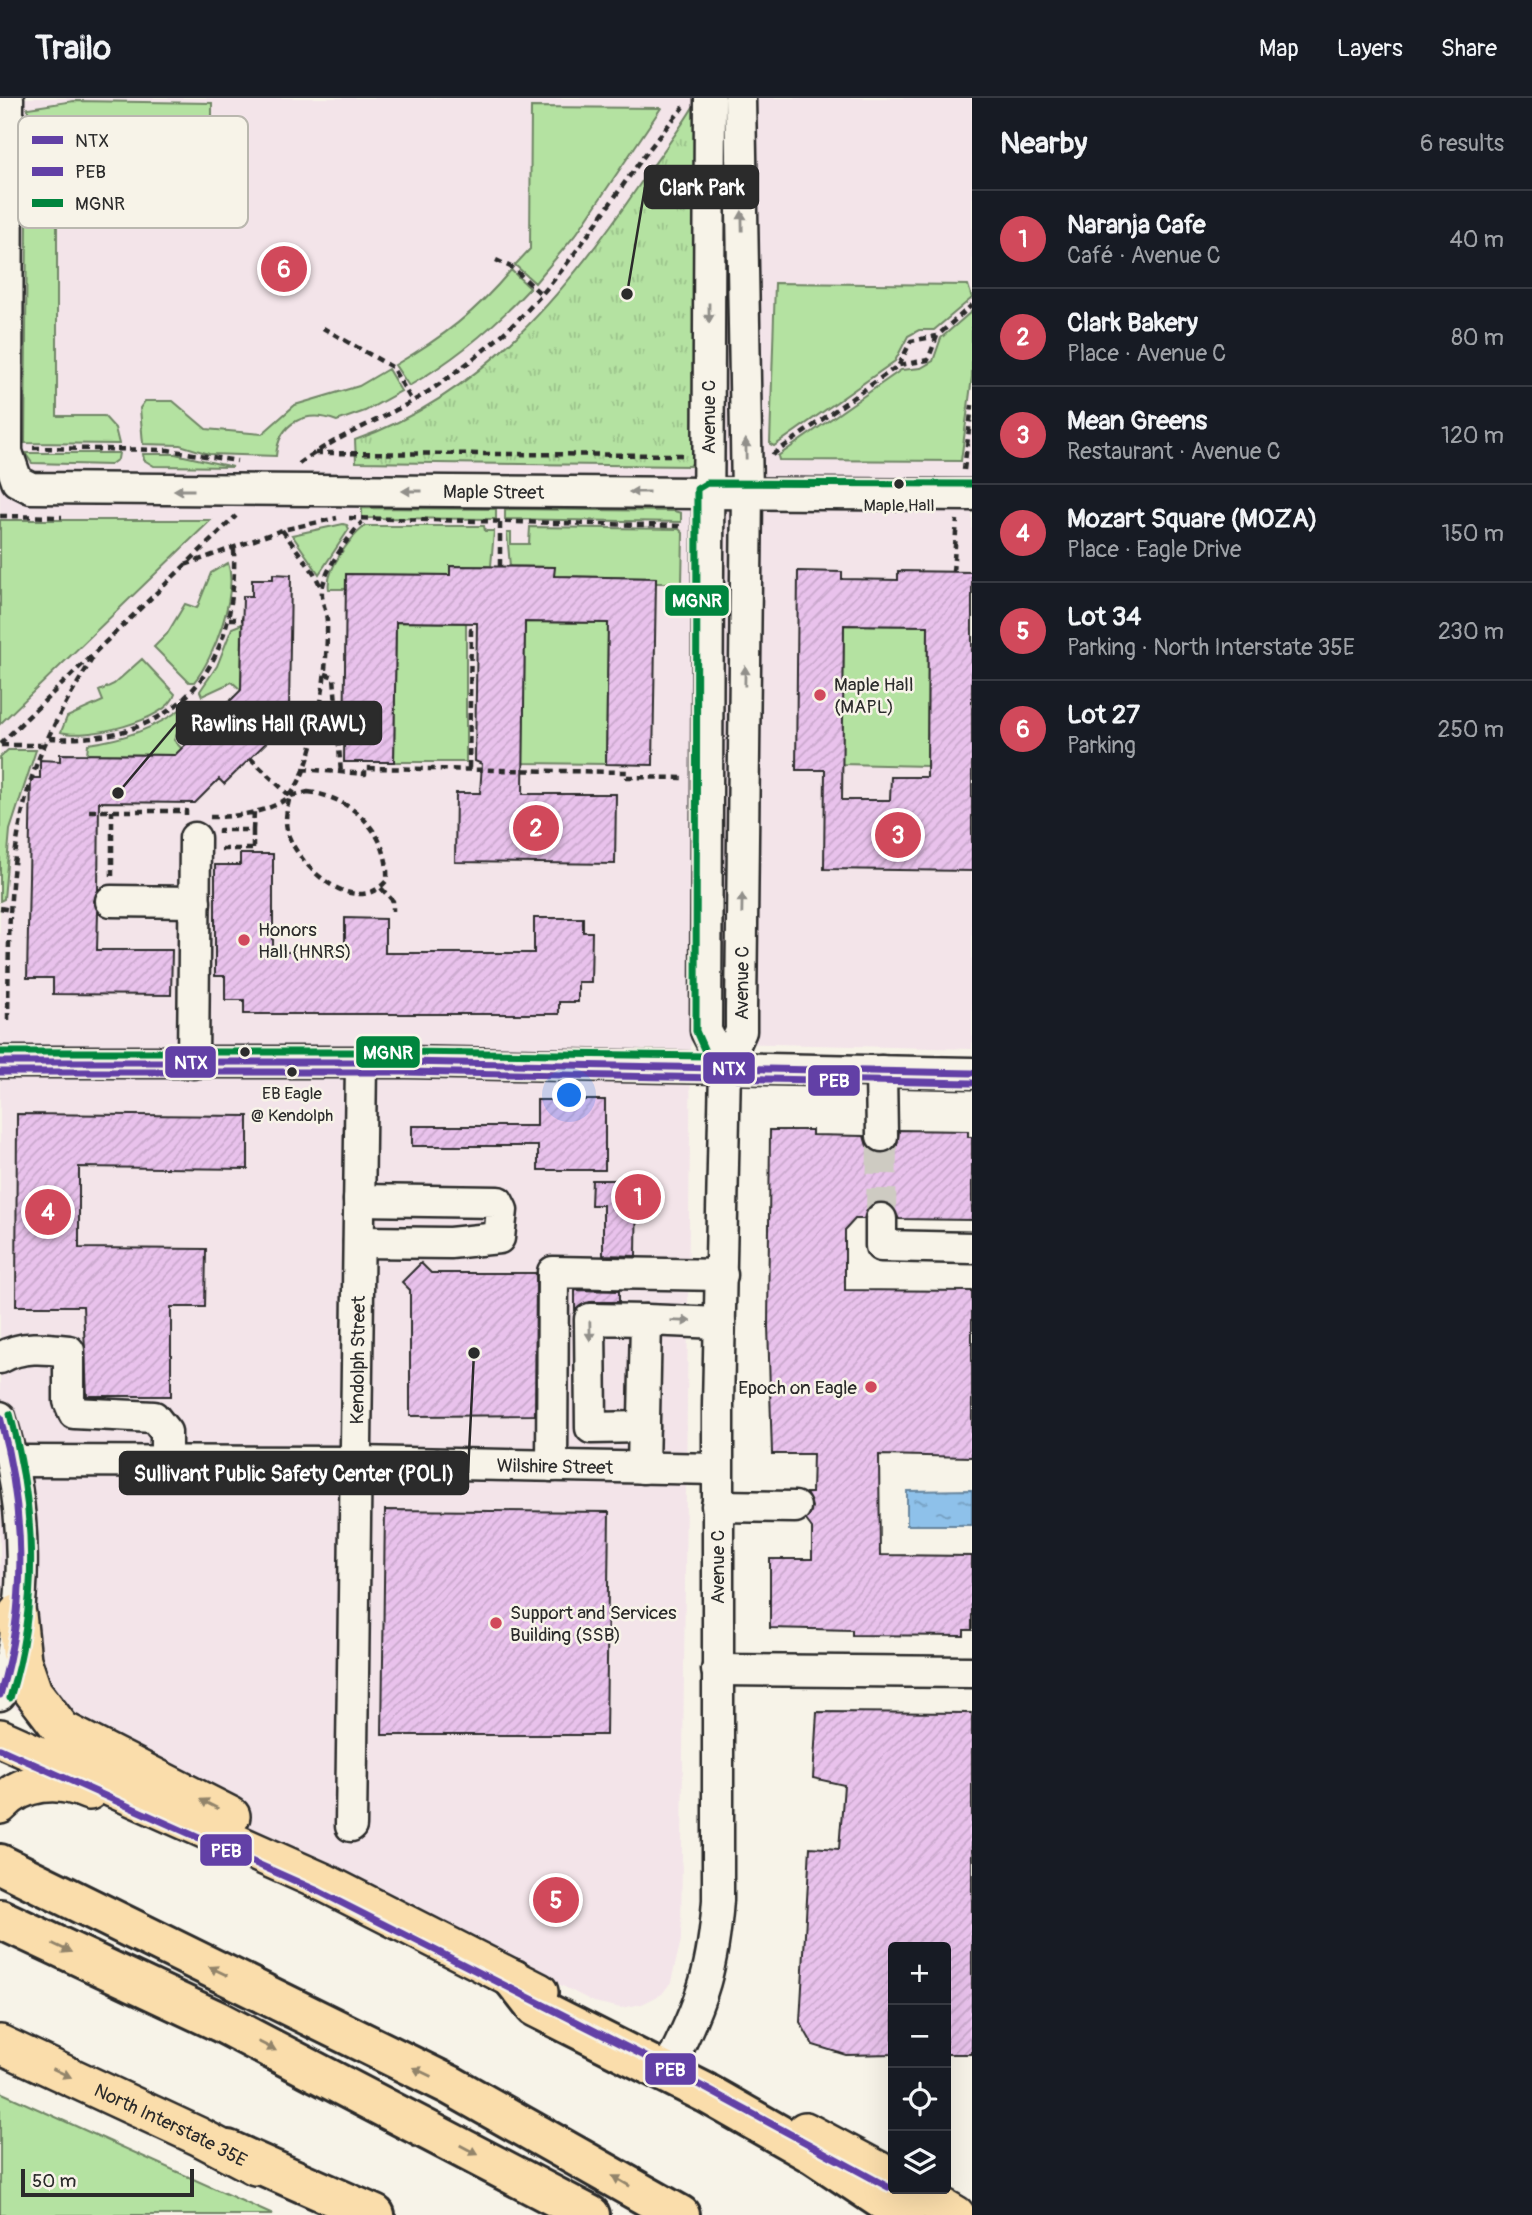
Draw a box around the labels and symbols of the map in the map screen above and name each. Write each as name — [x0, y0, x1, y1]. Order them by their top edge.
legend — [18, 116, 248, 228]
text: NTX — [75, 129, 109, 153]
text: PEB — [75, 160, 106, 184]
callout: Clark Park — [645, 166, 758, 208]
text: Clark Park — [659, 175, 745, 202]
text: MGNR — [75, 192, 125, 216]
one-way arrow — [736, 210, 748, 232]
pin: 6 — [261, 243, 307, 295]
one-way arrow — [703, 302, 715, 324]
street label: Avenue C — [697, 380, 721, 454]
one-way arrow — [740, 438, 752, 460]
marker: Maple Hall — [892, 477, 906, 491]
street label: Maple Street — [443, 480, 545, 505]
one-way arrow — [173, 484, 195, 496]
one-way arrow — [400, 485, 422, 497]
one-way arrow — [628, 486, 650, 498]
place label: Maple Hall — [863, 495, 935, 516]
line badge: MGNR — [664, 584, 730, 617]
text: MGNR — [672, 589, 722, 613]
one-way arrow — [739, 665, 751, 687]
place label: Maple Hall (MAPL) — [834, 673, 913, 719]
marker: Maple Hall (MAPL) — [812, 687, 828, 703]
callout: Rawlins Hall (RAWL) — [177, 702, 381, 744]
text: Rawlins Hall (RAWL) — [191, 711, 367, 738]
pin: 2 — [513, 802, 559, 854]
pin: 3 — [875, 809, 921, 861]
one-way arrow — [736, 893, 748, 915]
place label: Honors Hall (HNRS) — [258, 918, 352, 964]
marker: Honors Hall (HNRS) — [236, 932, 252, 948]
street label: Avenue C — [730, 946, 755, 1020]
line badge: MGNR — [355, 1035, 421, 1069]
text: MGNR — [363, 1041, 413, 1065]
line badge: NTX — [164, 1045, 217, 1079]
unlabelled marker — [238, 1045, 252, 1059]
text: NTX — [174, 1051, 208, 1075]
line badge: NTX — [702, 1051, 756, 1085]
text: NTX — [712, 1057, 746, 1081]
line badge: PEB — [807, 1064, 861, 1097]
marker: EB Eagle @ Kendolph — [285, 1065, 299, 1079]
text: PEB — [818, 1069, 850, 1093]
your location — [552, 1078, 586, 1112]
place label: EB Eagle @ Kendolph — [251, 1083, 333, 1126]
pin: 1 — [615, 1171, 661, 1223]
pin: 4 — [25, 1186, 71, 1238]
street label: Kendolph Street — [345, 1295, 371, 1424]
one-way arrow — [670, 1316, 692, 1327]
one-way arrow — [584, 1320, 596, 1342]
place label: Epoch on Eagle — [738, 1376, 858, 1400]
marker: Epoch on Eagle — [863, 1379, 879, 1395]
callout: Sullivant Public Safety Center (POLI) — [120, 1452, 468, 1494]
street label: Wilshire Street — [496, 1454, 614, 1480]
text: Sullivant Public Safety Center (POLI) — [134, 1461, 454, 1488]
street label: Avenue C — [706, 1530, 730, 1604]
place label: Support and Services Building (SSB) — [510, 1601, 677, 1647]
marker: Support and Services Building (SSB) — [488, 1615, 504, 1631]
one-way arrow — [199, 1799, 219, 1810]
line badge: PEB — [199, 1833, 253, 1867]
text: PEB — [210, 1839, 242, 1863]
pin: 5 — [533, 1874, 579, 1926]
one-way arrow — [52, 1942, 72, 1954]
one-way arrow — [208, 1965, 228, 1977]
one-way arrow — [257, 2040, 277, 2051]
line badge: PEB — [644, 2052, 697, 2086]
text: PEB — [654, 2058, 686, 2082]
one-way arrow — [412, 2066, 432, 2077]
one-way arrow — [52, 2067, 72, 2078]
street label: North Interstate 35E — [90, 2079, 251, 2173]
one-way arrow — [459, 2145, 479, 2156]
scale bar — [21, 2166, 194, 2198]
one-way arrow — [612, 2174, 631, 2187]

